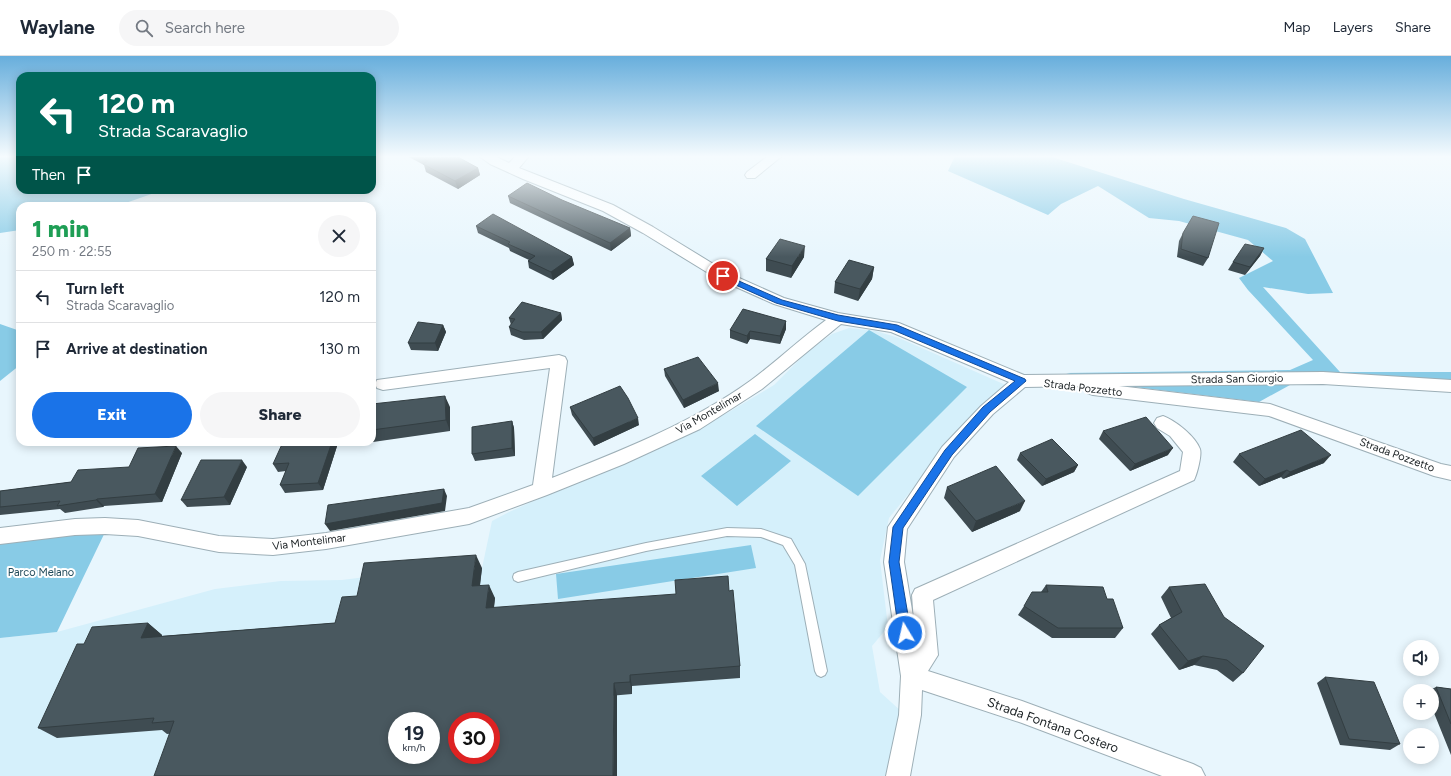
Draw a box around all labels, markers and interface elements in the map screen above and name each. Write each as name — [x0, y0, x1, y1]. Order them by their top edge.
search box — [119, 10, 399, 46]
text: Waylane — [20, 16, 95, 39]
icon: search — [133, 17, 155, 39]
text: Search here — [165, 19, 245, 37]
text: Map — [1283, 19, 1311, 36]
text: Layers — [1333, 19, 1373, 36]
text: Share — [1395, 19, 1431, 36]
text: 120 m — [98, 86, 175, 120]
icon: left — [32, 88, 84, 140]
text: Strada Scaravaglio — [98, 120, 248, 142]
icon: arrive — [73, 164, 95, 186]
text: Then — [32, 166, 65, 184]
text: 1 min — [32, 214, 89, 243]
button: close — [318, 215, 360, 257]
text: 250 m · 22:55 — [32, 244, 112, 259]
pin — [706, 259, 740, 293]
icon: arrive — [712, 265, 734, 287]
text: Turn left — [66, 280, 124, 298]
icon: left — [32, 286, 54, 308]
text: 120 m — [319, 288, 360, 306]
text: Strada Scaravaglio — [66, 298, 174, 313]
icon: arrive — [32, 338, 54, 360]
text: Arrive at destination — [66, 340, 207, 358]
text: 130 m — [320, 340, 360, 358]
street label: Strada San Giorgio — [1191, 372, 1283, 386]
street label: Strada Pozzetto — [1043, 377, 1123, 399]
street label: Via Montelimar — [674, 389, 745, 437]
button: Exit — [32, 392, 192, 438]
button: Share — [200, 392, 360, 438]
street label: Strada Pozzetto — [1358, 435, 1436, 475]
street label: Via Montelimar — [271, 531, 347, 553]
park label: Parco Melano — [8, 566, 74, 579]
position arrow — [884, 612, 926, 654]
map controls — [1403, 640, 1439, 764]
button: sound — [1403, 640, 1439, 676]
button: + — [1403, 684, 1439, 720]
street label: Strada Fontana Costero — [985, 694, 1121, 756]
speed limit sign: 30 — [448, 712, 500, 764]
text: 19 — [404, 721, 424, 745]
button: − — [1403, 728, 1439, 764]
text: km/h — [403, 741, 425, 754]

